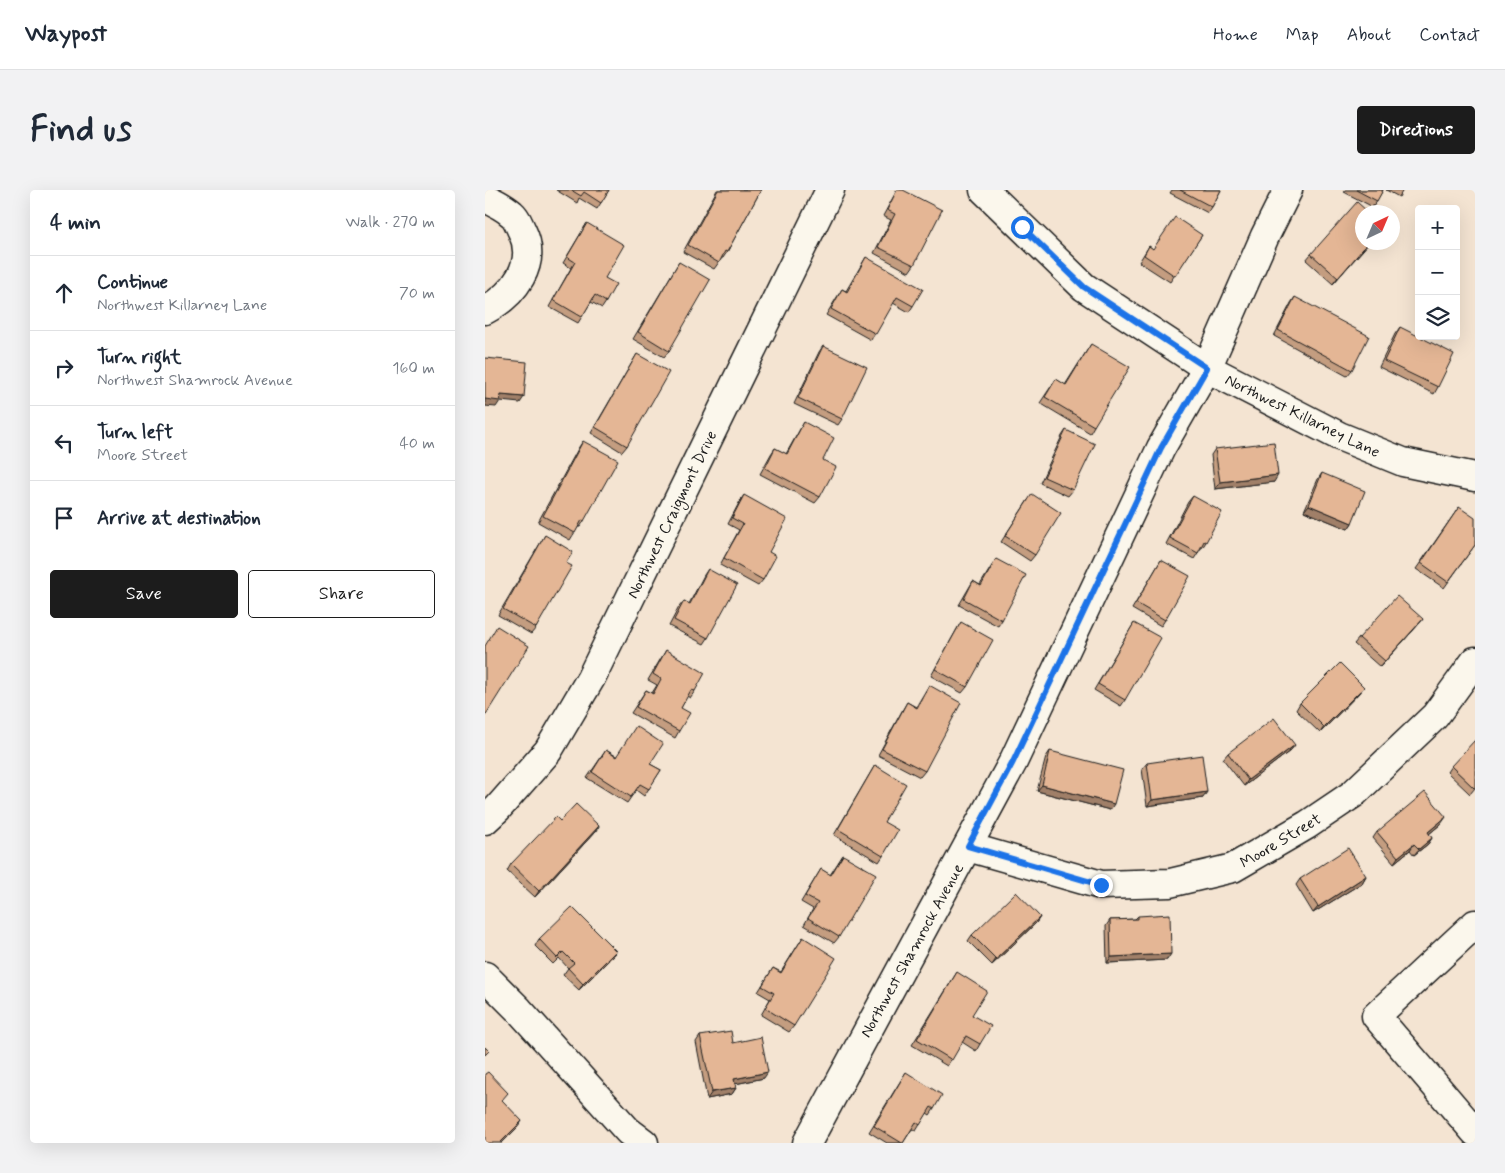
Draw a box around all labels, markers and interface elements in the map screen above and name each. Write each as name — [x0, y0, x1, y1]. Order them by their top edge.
text: Waypost — [25, 19, 107, 50]
text: Home — [1213, 23, 1258, 47]
text: Map — [1286, 23, 1319, 47]
text: About — [1347, 23, 1391, 47]
text: Contact — [1419, 23, 1480, 47]
button: Directions — [1357, 106, 1475, 154]
text: Find us — [30, 107, 132, 153]
north arrow — [1355, 205, 1400, 250]
map controls — [1415, 205, 1460, 340]
button: + — [1415, 205, 1460, 250]
text: 4 min — [50, 209, 101, 237]
text: Walk · 270 m — [346, 212, 435, 233]
route start — [1011, 216, 1034, 239]
button: − — [1415, 250, 1460, 295]
text: Continue — [97, 270, 168, 295]
icon: ahead — [50, 279, 78, 307]
text: 70 m — [399, 283, 435, 304]
text: Northwest Killarney Lane — [97, 295, 267, 316]
button: layers — [1415, 295, 1460, 340]
text: Turn right — [97, 345, 181, 370]
icon: right — [50, 354, 78, 382]
text: 160 m — [392, 358, 435, 379]
text: Northwest Shamrock Avenue — [97, 370, 293, 391]
street label: Northwest Killarney Lane — [1221, 370, 1383, 463]
text: Turn left — [97, 420, 173, 445]
street label: Northwest Craigmont Drive — [622, 427, 723, 603]
icon: left — [50, 429, 78, 457]
text: 40 m — [399, 433, 435, 454]
text: Moore Street — [97, 445, 188, 466]
icon: arrive — [50, 504, 78, 532]
text: Arrive at destination — [97, 506, 261, 531]
button: Save — [50, 570, 238, 618]
button: Share — [248, 570, 435, 618]
street label: Moore Street — [1236, 809, 1326, 874]
street label: Northwest Shamrock Avenue — [856, 860, 969, 1042]
route end — [1090, 874, 1113, 897]

